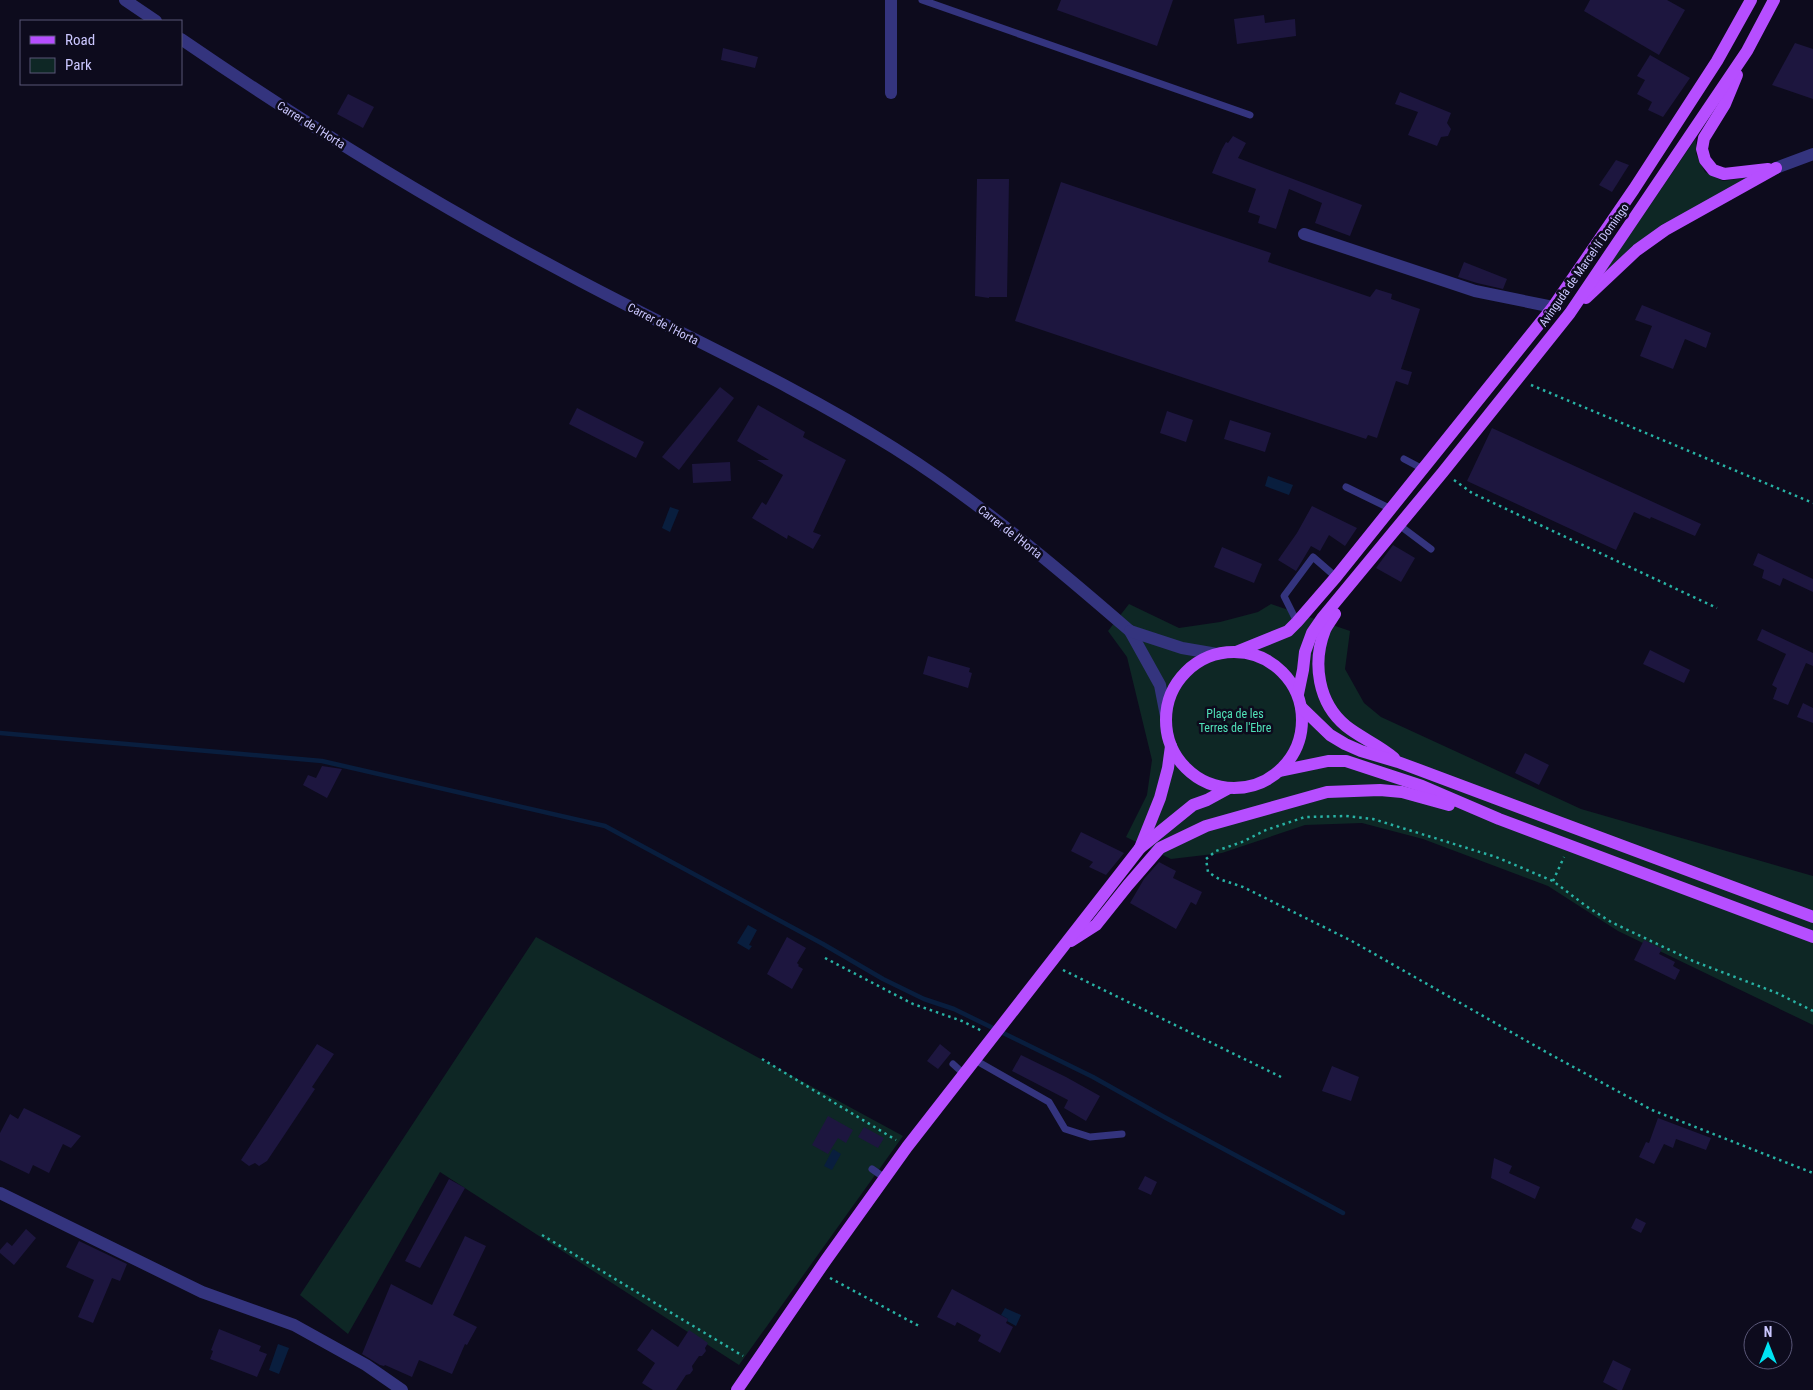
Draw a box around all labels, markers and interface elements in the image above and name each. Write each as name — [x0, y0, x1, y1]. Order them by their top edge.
legend — [20, 20, 182, 85]
text: Road — [65, 31, 95, 49]
text: Park — [65, 56, 92, 74]
street label: Carrer de l'Horta — [274, 98, 348, 152]
street label: Avinguda de Marcel·lí Domingo — [1536, 201, 1632, 329]
street label: Carrer de l'Horta — [625, 300, 701, 348]
street label: Carrer de l'Horta — [975, 503, 1045, 562]
park label: Plaça de les Terres de l'Ebre — [1199, 707, 1272, 735]
north arrow — [1743, 1320, 1793, 1370]
text: N — [1764, 1324, 1772, 1340]

